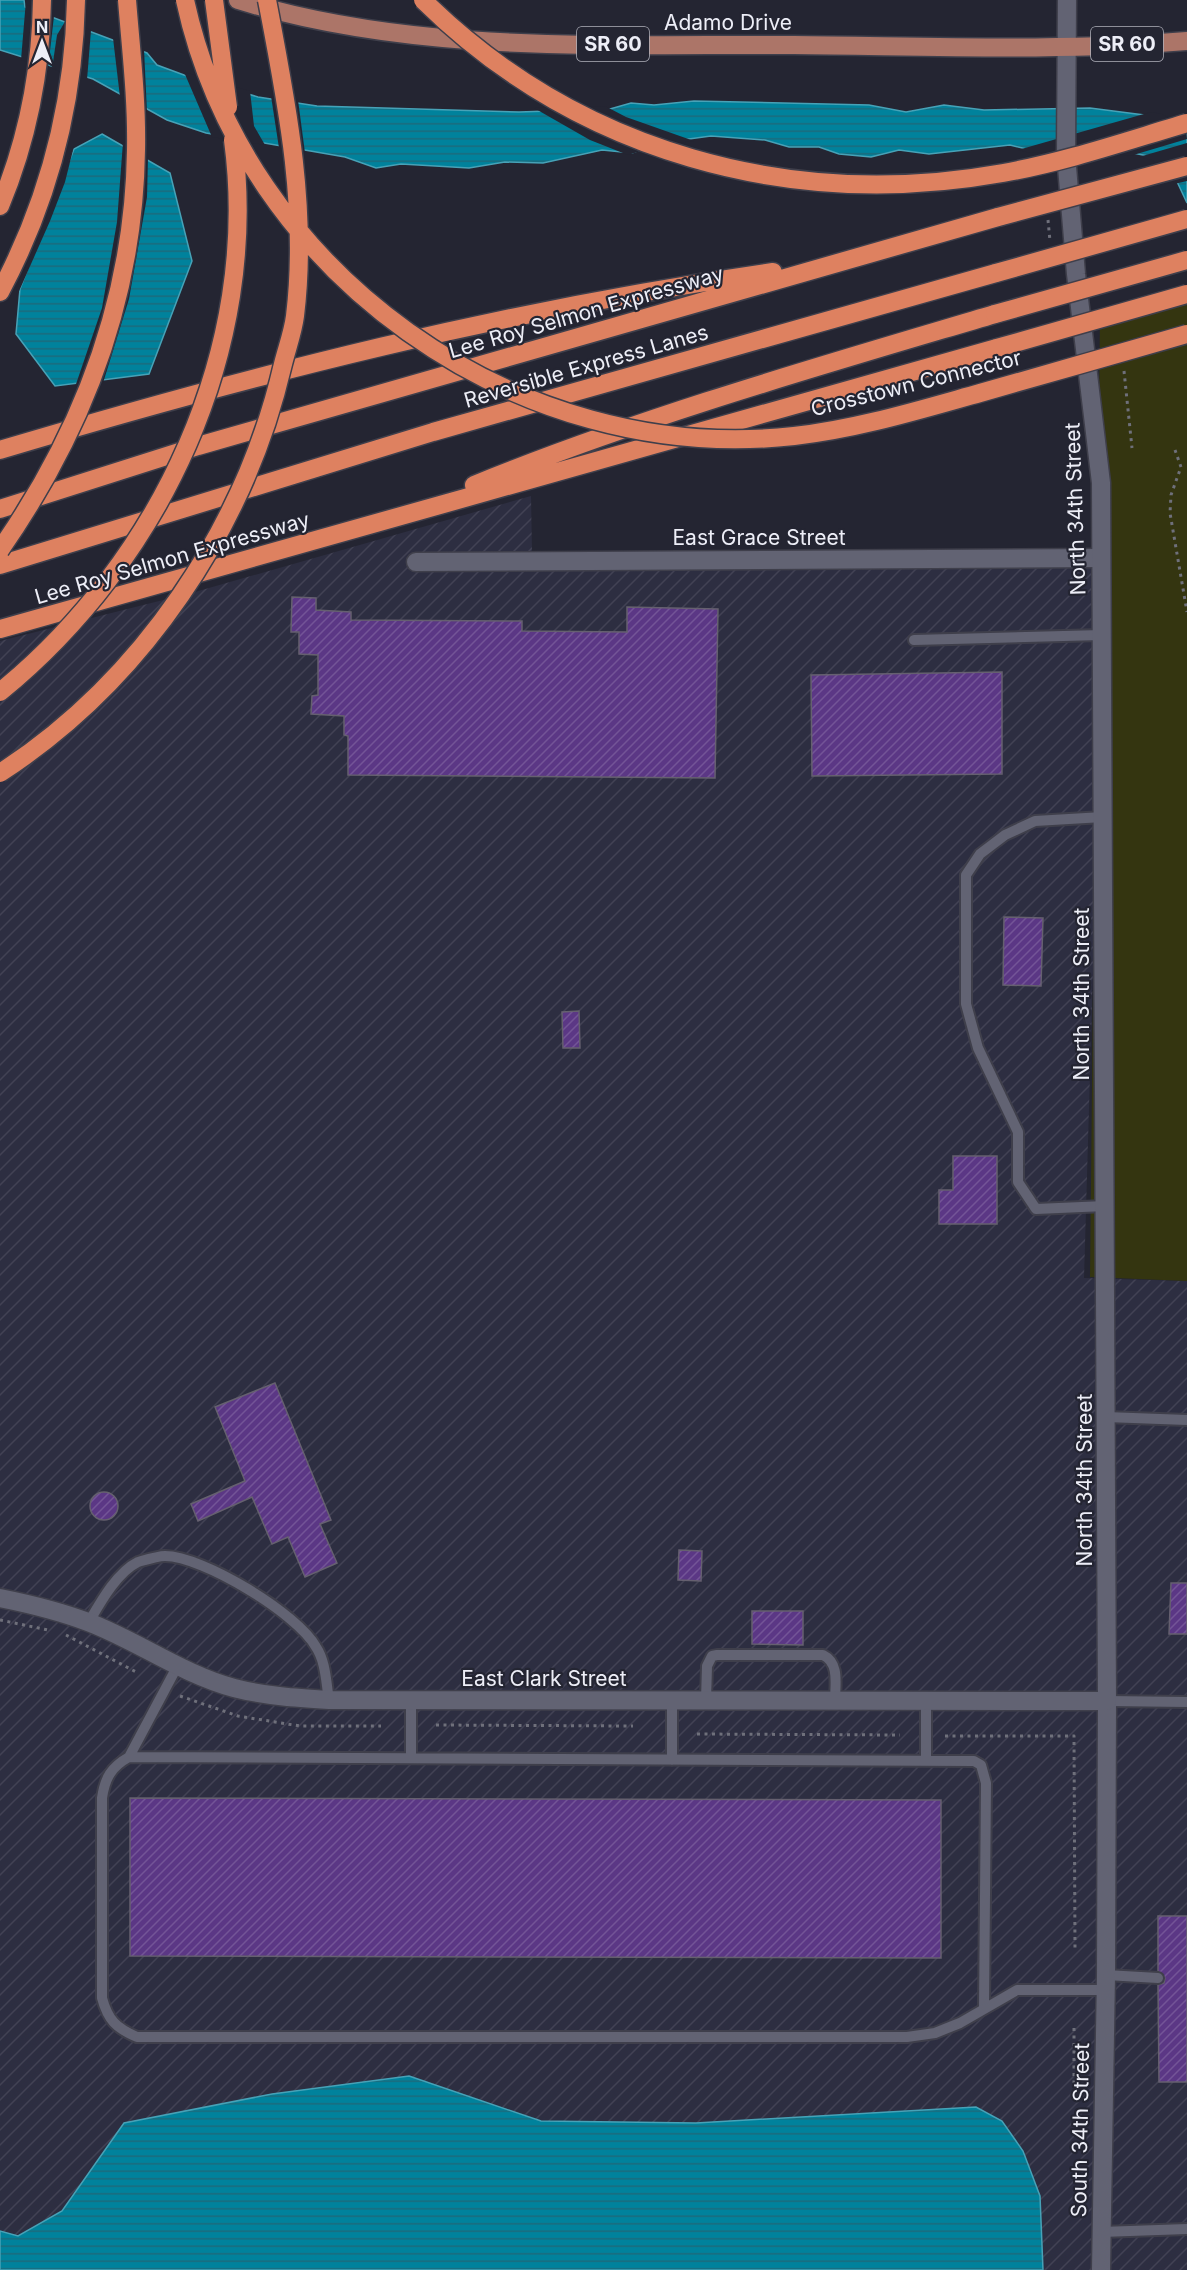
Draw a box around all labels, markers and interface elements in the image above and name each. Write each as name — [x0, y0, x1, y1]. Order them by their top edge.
street label: Adamo Drive — [664, 10, 792, 35]
north arrow — [12, 12, 72, 72]
text: N — [36, 17, 48, 37]
road number: SR 60 — [577, 27, 649, 61]
road number: SR 60 — [1091, 27, 1163, 61]
street label: Lee Roy Selmon Expressway — [446, 261, 727, 363]
street label: Reversible Express Lanes — [461, 319, 711, 413]
street label: Crosstown Connector — [808, 345, 1024, 421]
street label: North 34th Street — [1059, 422, 1091, 596]
street label: Lee Roy Selmon Expressway — [32, 507, 313, 609]
street label: East Grace Street — [672, 525, 846, 550]
street label: North 34th Street — [1069, 907, 1094, 1080]
street label: North 34th Street — [1072, 1393, 1097, 1566]
street label: East Clark Street — [461, 1666, 627, 1691]
street label: South 34th Street — [1066, 2042, 1094, 2218]

